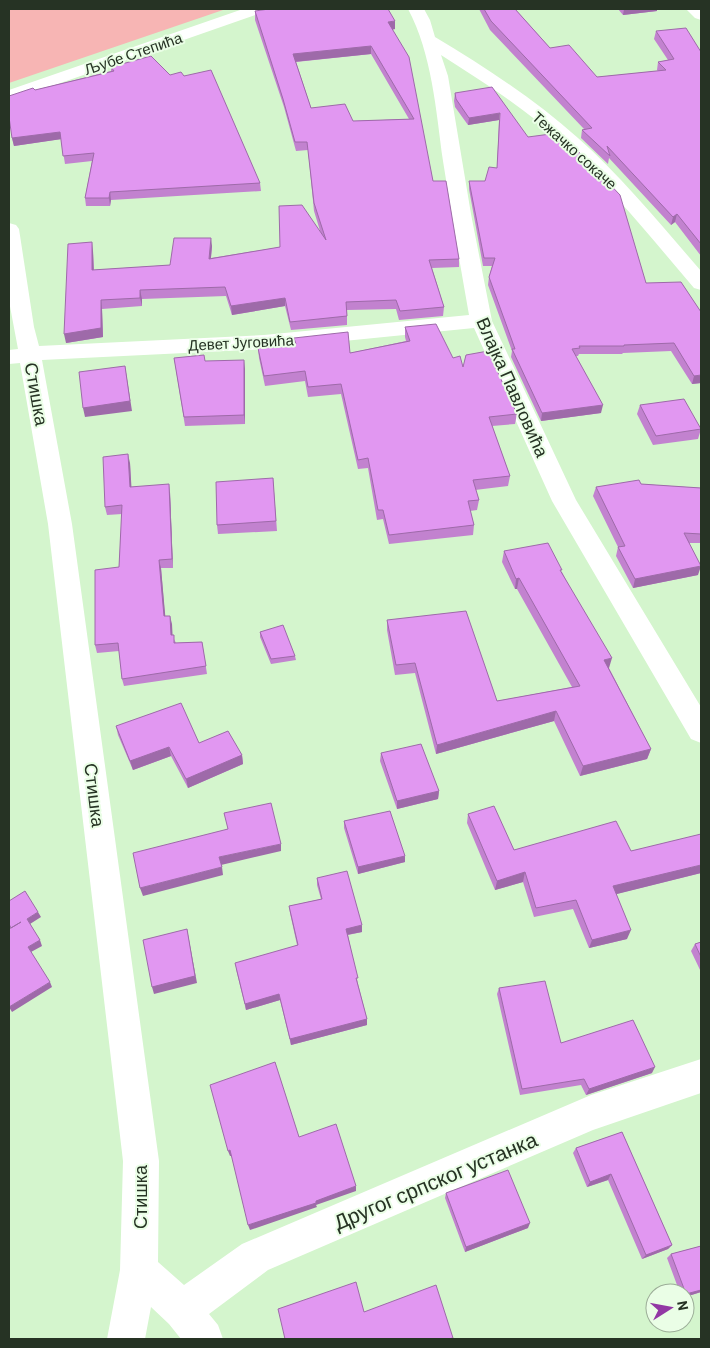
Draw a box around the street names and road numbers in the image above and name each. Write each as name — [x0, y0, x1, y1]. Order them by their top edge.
street label: Љубе Степића — [82, 28, 185, 78]
street label: Тежачко сокаче — [529, 107, 621, 193]
street label: Влајка Павловића — [472, 314, 554, 461]
street label: Девет Југовића — [188, 330, 295, 354]
street label: Стишка — [21, 361, 54, 428]
street label: Стишка — [80, 762, 110, 829]
street label: Другог српског устанка — [329, 1126, 541, 1234]
street label: Стишка — [129, 1164, 151, 1229]

